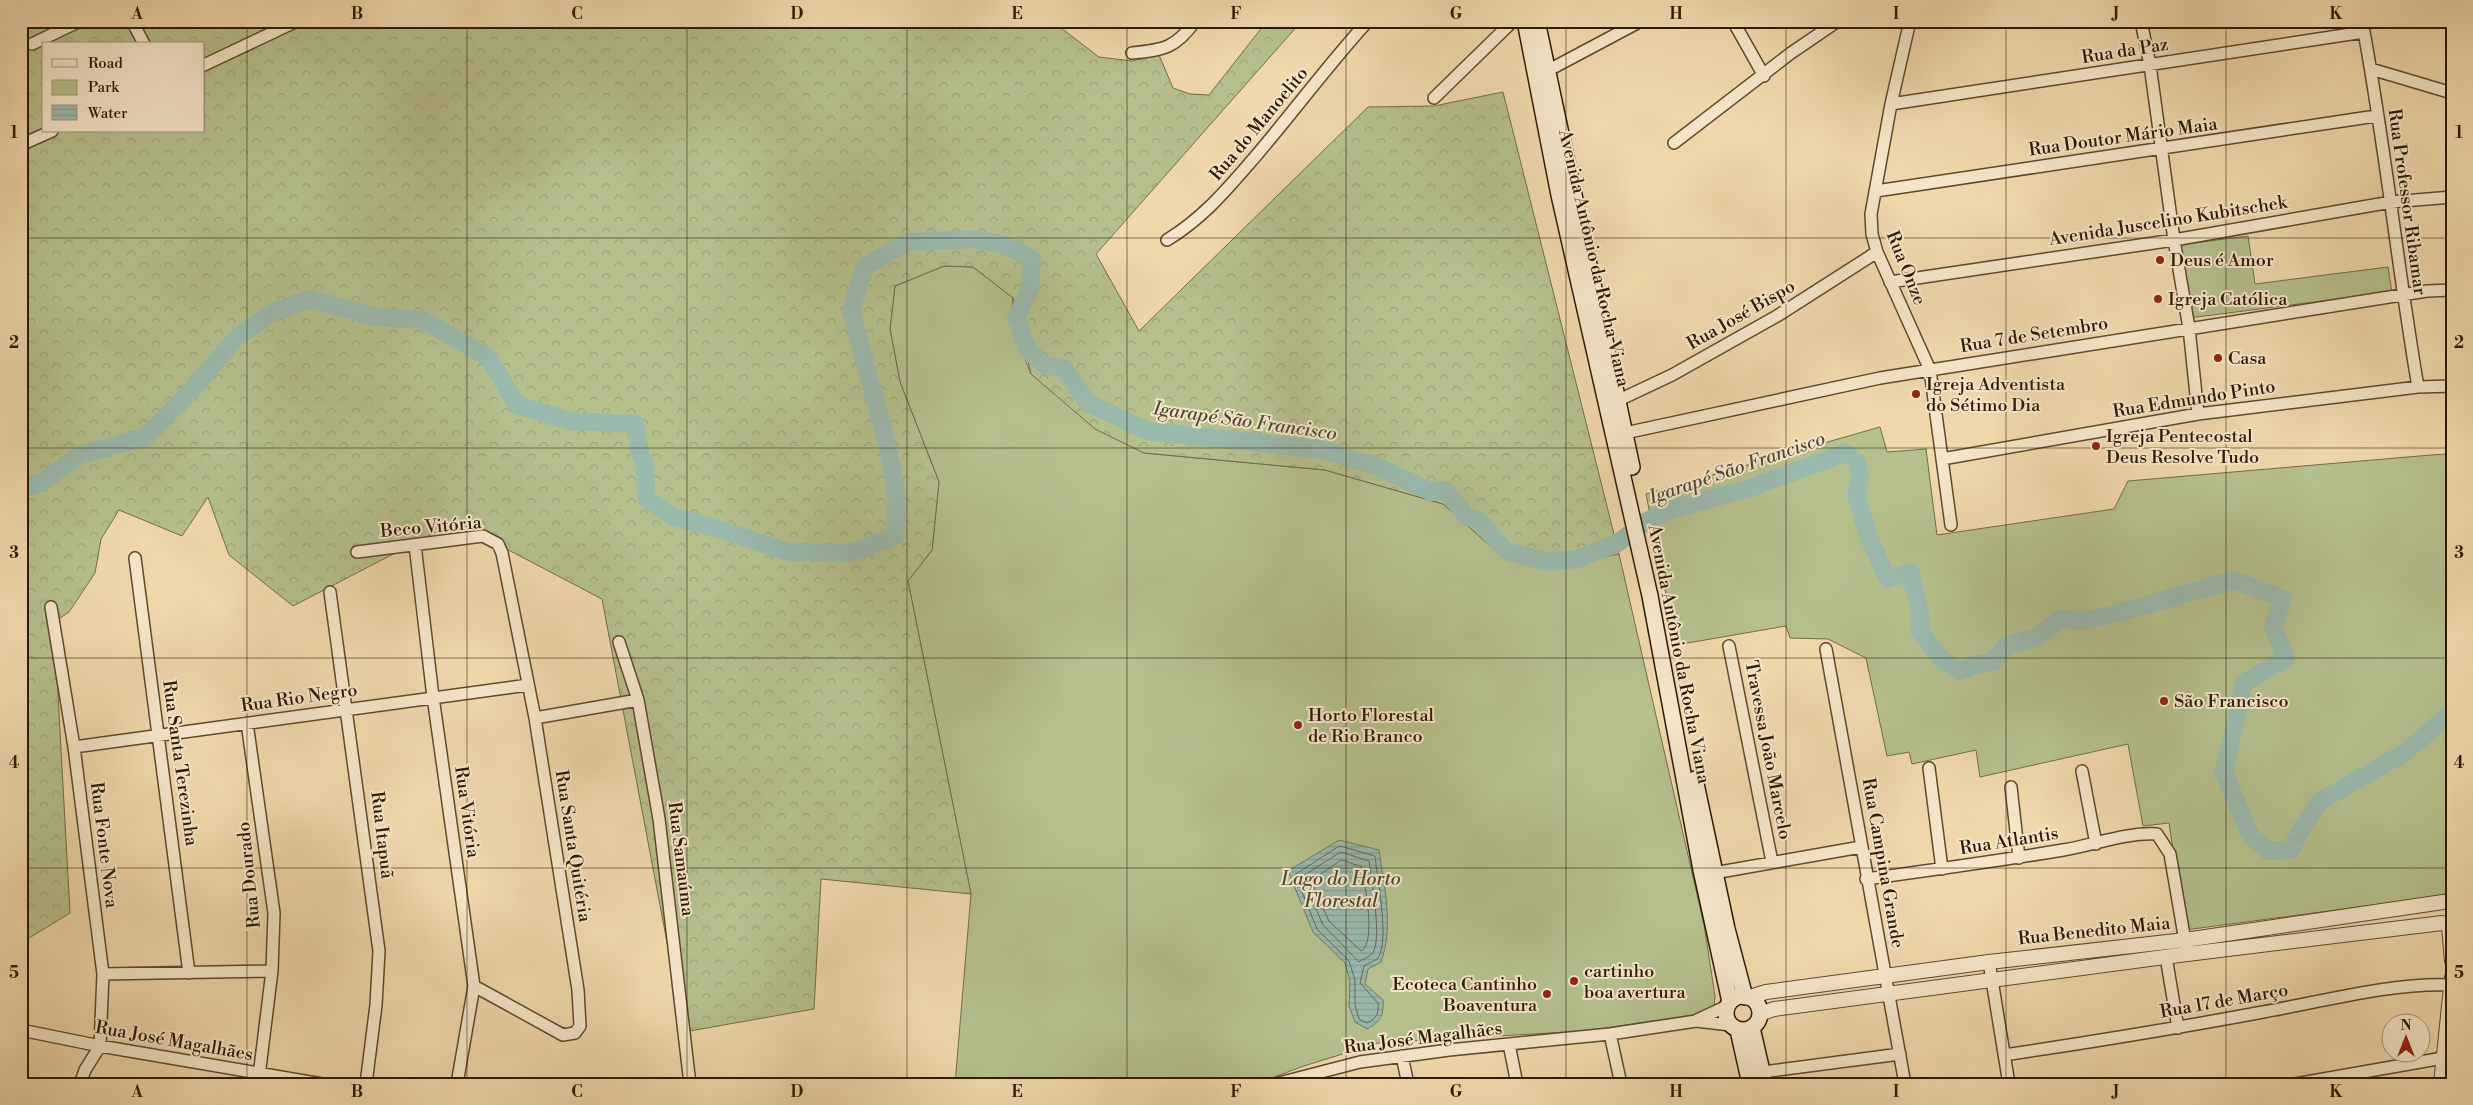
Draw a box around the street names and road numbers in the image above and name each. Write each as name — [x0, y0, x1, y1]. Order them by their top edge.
street label: Rua da Paz — [2080, 33, 2170, 69]
street label: Rua do Manoelito — [1205, 62, 1313, 186]
street label: Rua Professor Ribamar — [2383, 107, 2432, 297]
street label: Rua Doutor Mário Maia — [2027, 112, 2220, 162]
street label: Avenida Antônio da Rocha Viana — [1553, 126, 1635, 390]
street label: Avenida Juscelino Kubitschek — [2046, 191, 2290, 251]
street label: Rua Onze — [1881, 228, 1931, 308]
street label: Rua José Bispo — [1683, 275, 1799, 355]
street label: Rua 7 de Setembro — [1958, 312, 2110, 358]
street label: Rua Edmundo Pinto — [2111, 375, 2277, 423]
street label: Beco Vitória — [378, 511, 484, 543]
street label: Avenida Antônio da Rocha Viana — [1642, 522, 1716, 786]
street label: Travessa João Marcelo — [1739, 659, 1797, 841]
street label: Rua Rio Negro — [239, 678, 359, 718]
street label: Rua Santa Terezinha — [157, 679, 203, 848]
street label: Rua Vitória — [449, 765, 485, 860]
street label: Rua Santa Quitéria — [550, 768, 597, 925]
street label: Rua Campina Grande — [1857, 776, 1909, 950]
street label: Rua Fonte Nova — [85, 781, 123, 910]
street label: Rua Itapuã — [365, 790, 399, 881]
street label: Rua Samaúma — [663, 801, 700, 918]
street label: Rua Dourado — [232, 821, 266, 929]
street label: Rua Atlantis — [1958, 822, 2060, 860]
street label: Rua Benedito Maia — [2017, 911, 2172, 950]
street label: Rua 17 de Março — [2158, 978, 2290, 1024]
street label: Rua José Magalhães — [93, 1016, 255, 1066]
street label: Rua José Magalhães — [1342, 1017, 1504, 1059]

